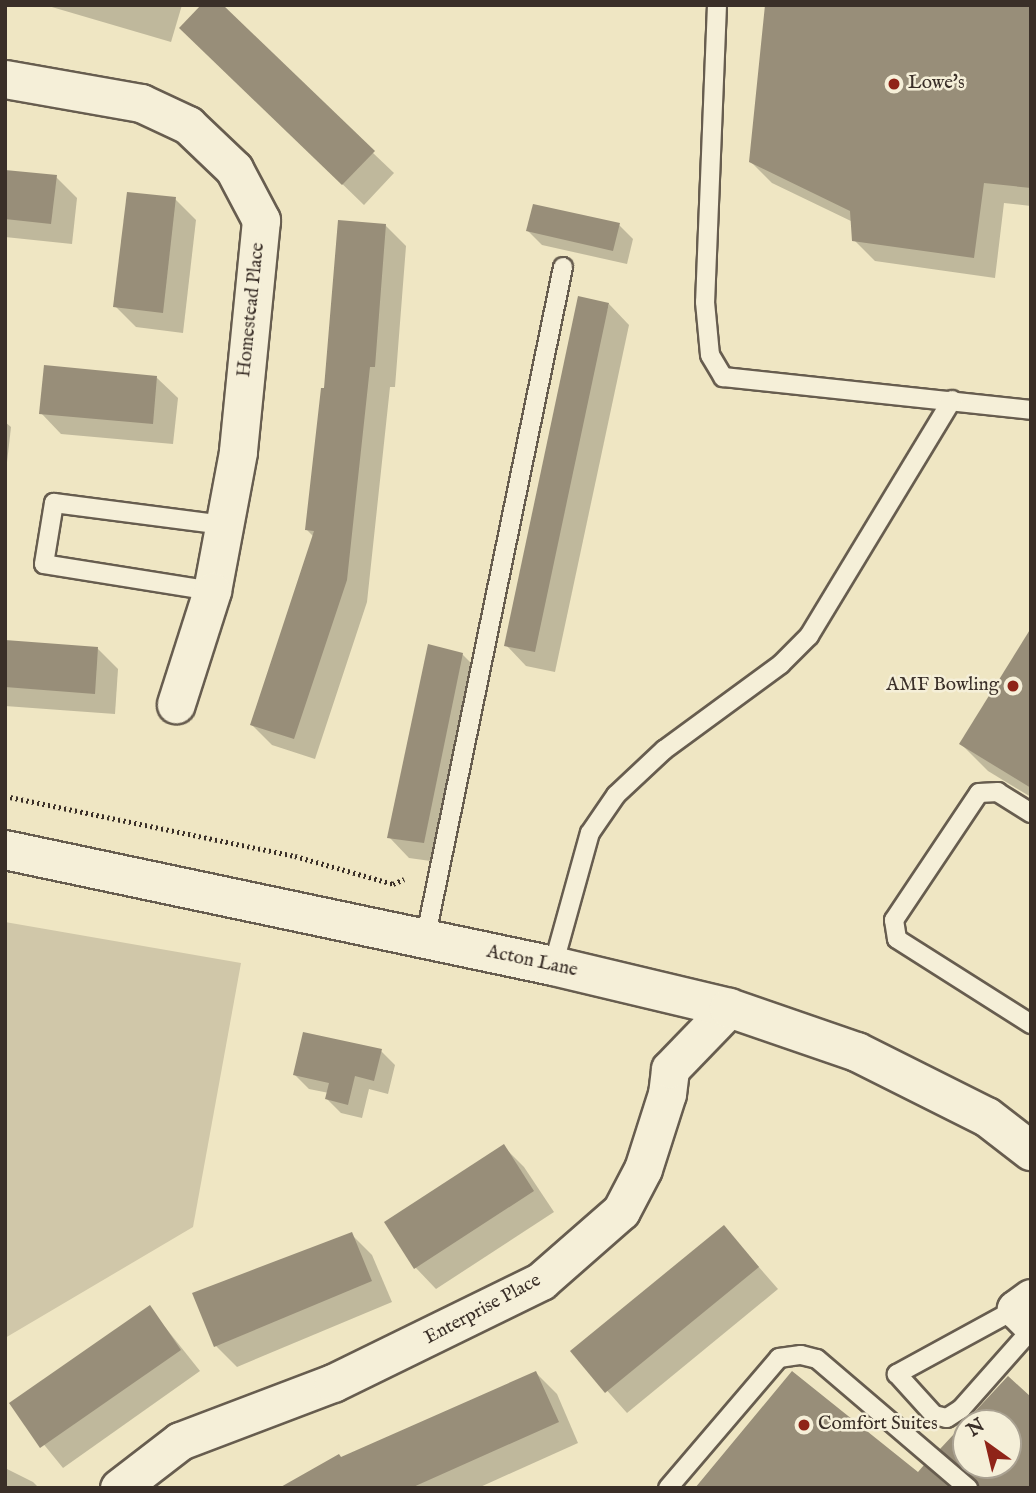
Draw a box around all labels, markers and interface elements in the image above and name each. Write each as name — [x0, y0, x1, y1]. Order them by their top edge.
place label: Lowe's — [908, 73, 965, 95]
marker: Lowe's — [886, 76, 902, 92]
street label: Homestead Place — [234, 242, 270, 378]
place label: AMF Bowling — [886, 675, 999, 697]
marker: AMF Bowling — [1005, 678, 1021, 694]
street label: Acton Lane — [484, 941, 580, 983]
street label: Enterprise Place — [421, 1270, 545, 1350]
north arrow — [952, 1409, 1022, 1479]
place label: Comfort Suites — [818, 1414, 938, 1436]
text: N — [963, 1414, 990, 1443]
marker: Comfort Suites — [796, 1417, 812, 1433]

